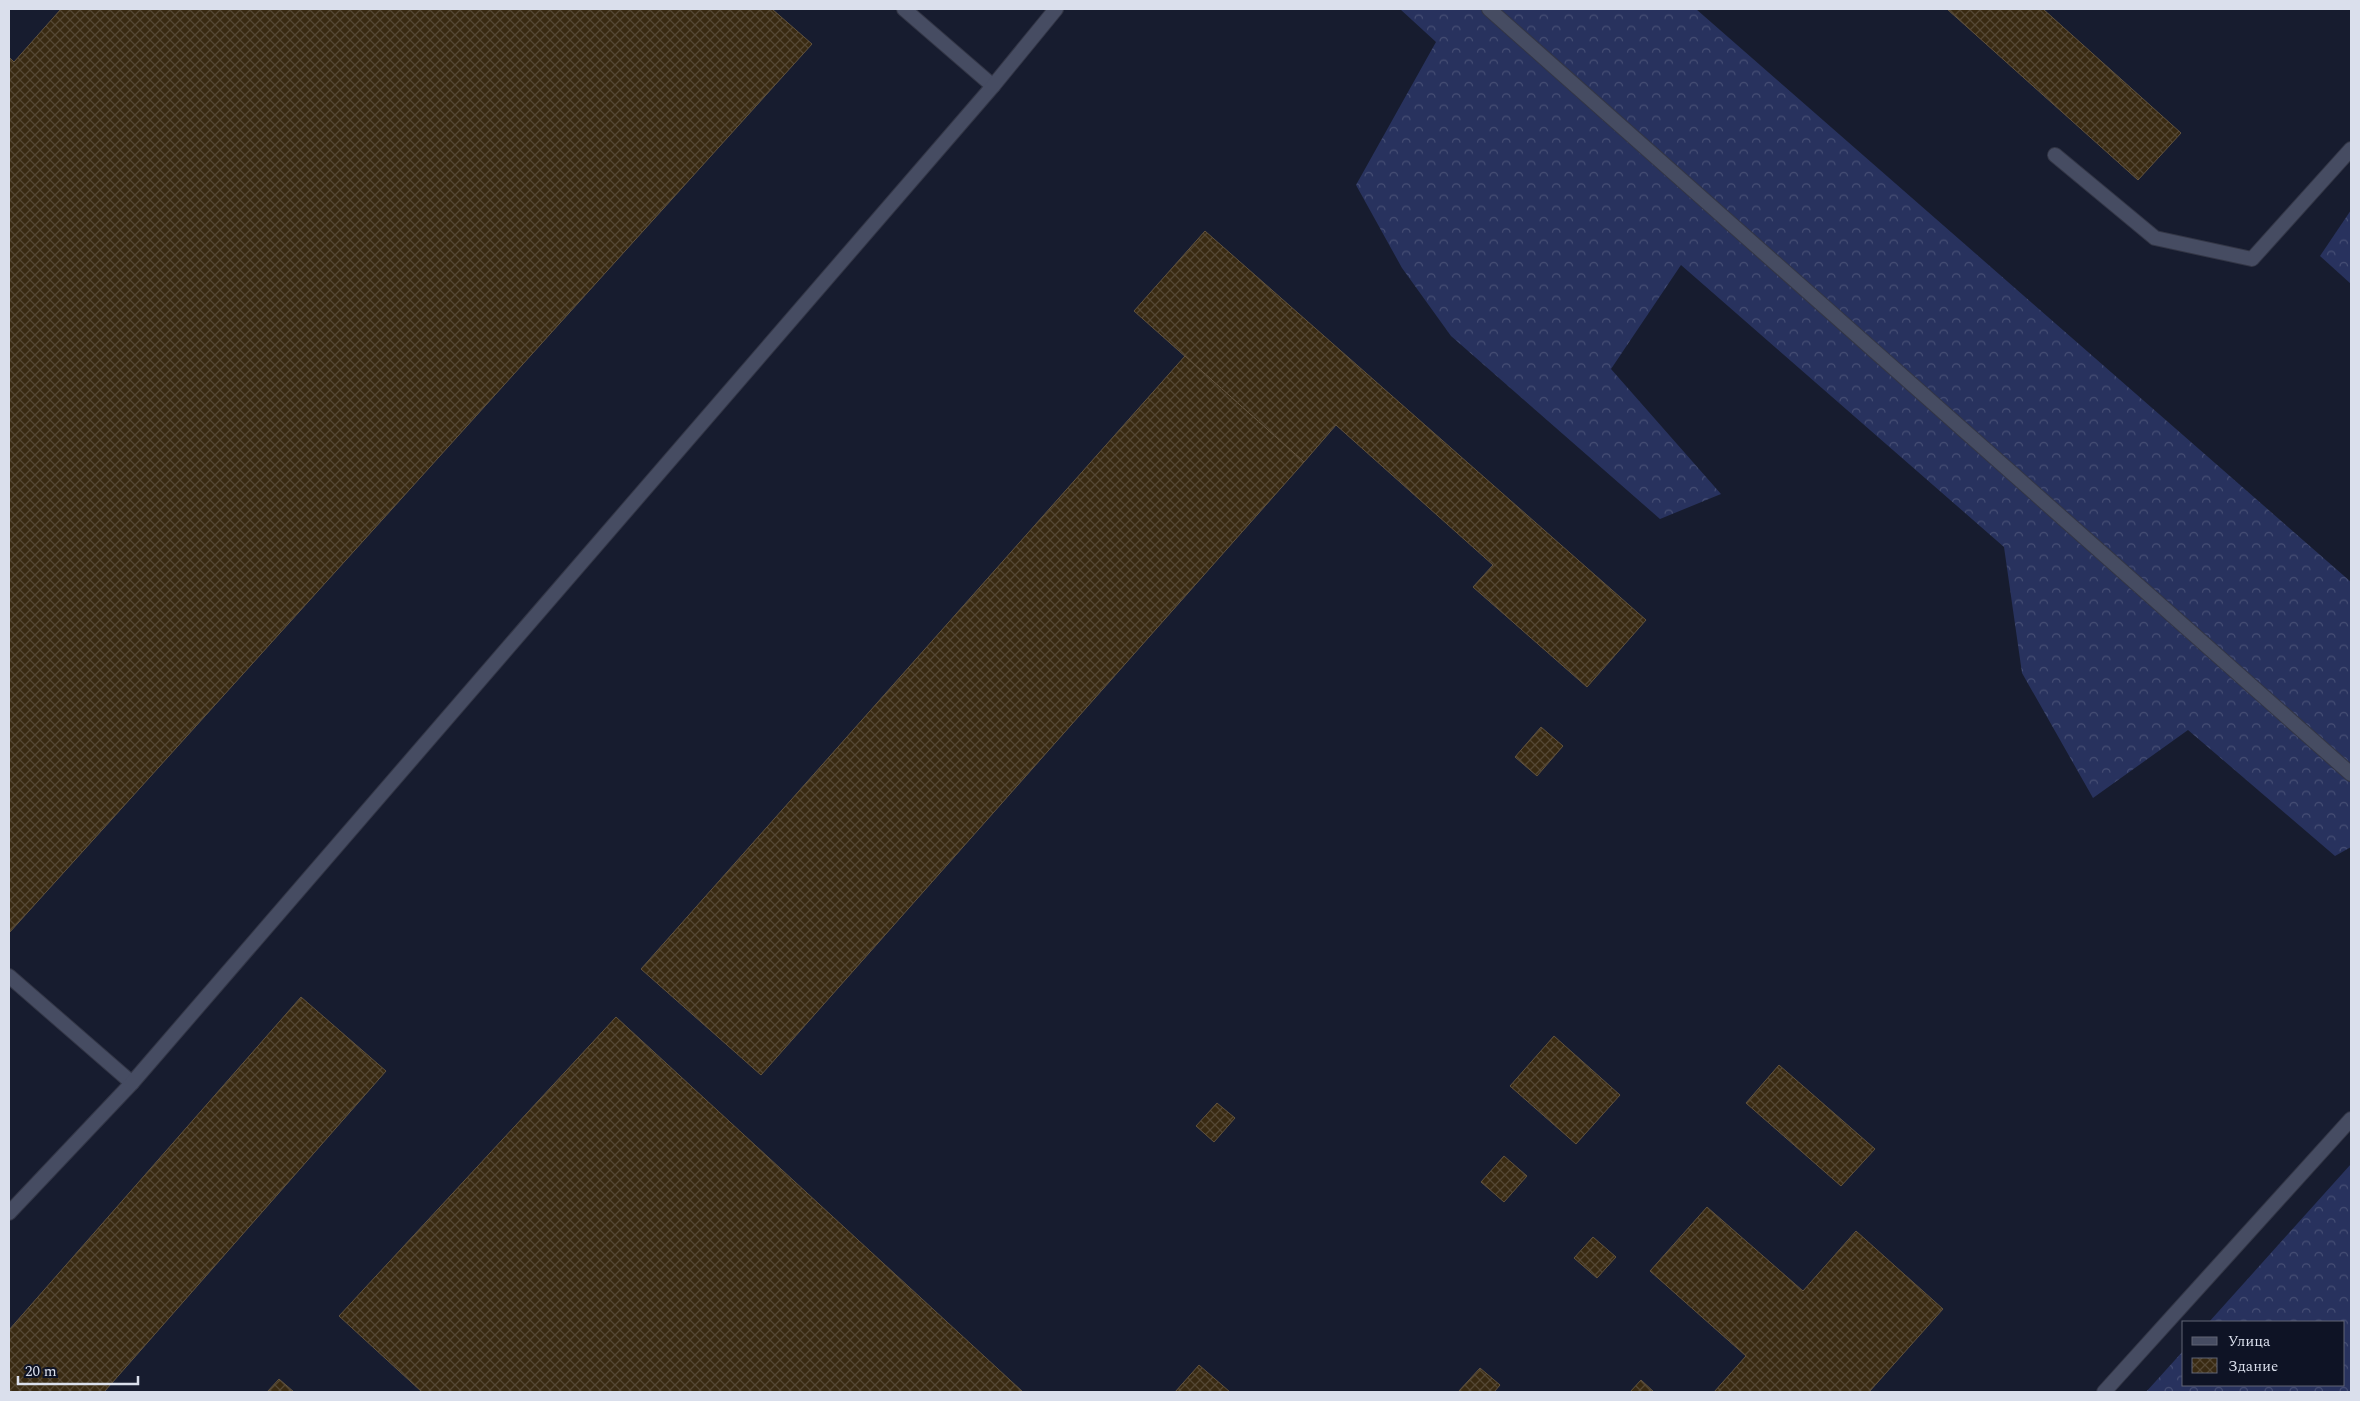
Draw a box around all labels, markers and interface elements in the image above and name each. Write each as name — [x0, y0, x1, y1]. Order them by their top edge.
legend — [2182, 1321, 2345, 1386]
text: Улица — [2228, 1330, 2271, 1353]
scale bar — [18, 1354, 138, 1386]
text: Здание — [2228, 1355, 2278, 1378]
text: 20 m — [25, 1360, 57, 1383]

